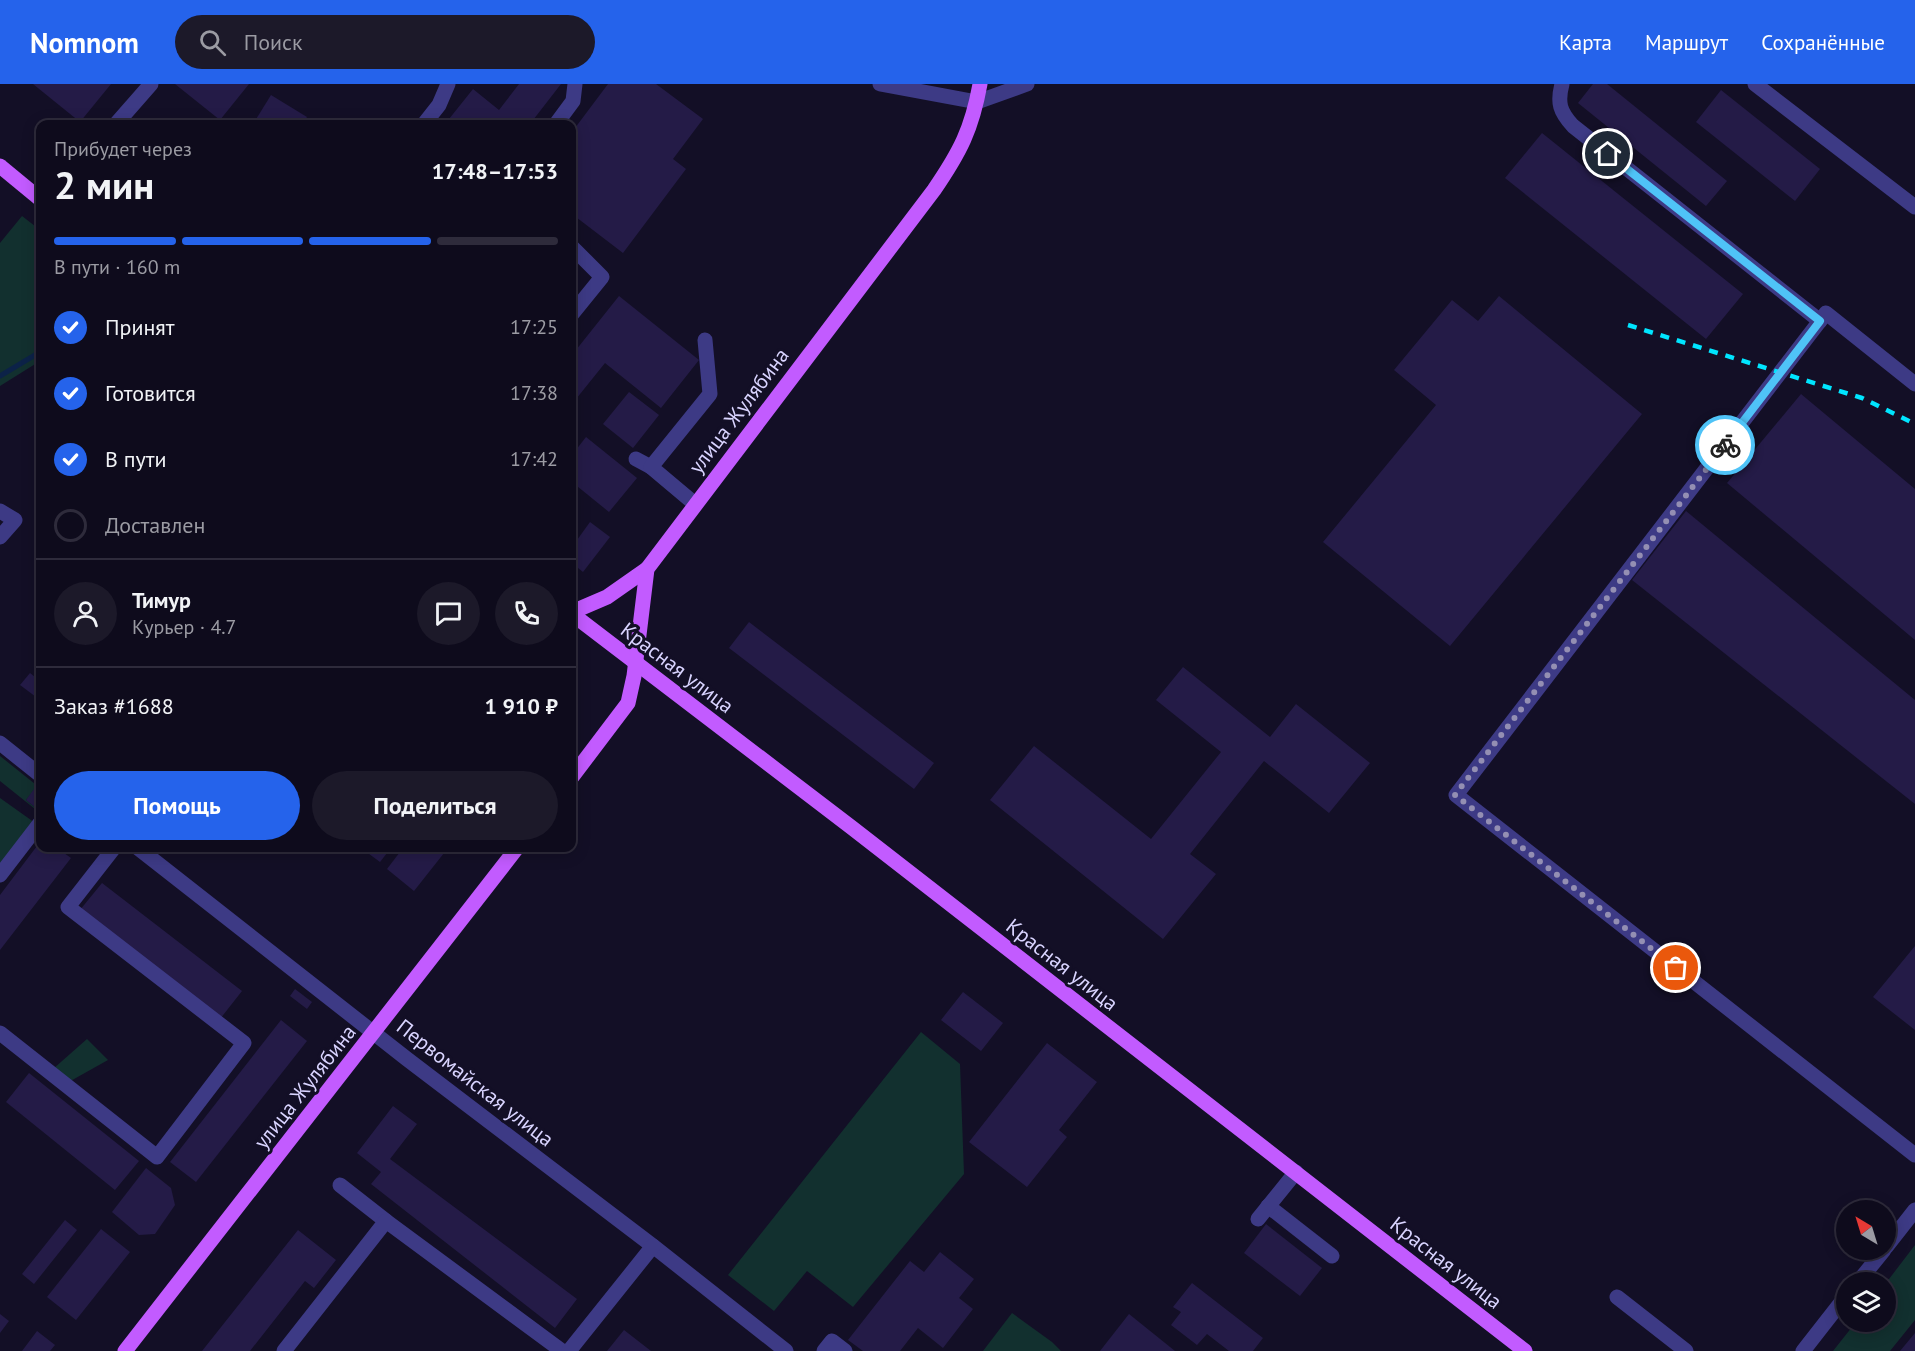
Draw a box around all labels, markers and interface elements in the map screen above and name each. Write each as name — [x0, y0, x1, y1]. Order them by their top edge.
search box — [175, 15, 595, 69]
text: Nomnom — [30, 24, 139, 61]
icon: search — [196, 26, 229, 59]
text: Поиск — [244, 28, 303, 56]
text: Карта — [1559, 29, 1612, 56]
text: Маршрут — [1645, 29, 1728, 56]
text: Сохранённые — [1761, 29, 1885, 56]
pin — [1582, 128, 1633, 179]
text: Прибудет через — [54, 136, 192, 162]
icon: home — [1591, 137, 1624, 170]
text: 17:48–17:53 — [432, 157, 558, 185]
text: 2 мин — [54, 159, 154, 210]
text: В пути · 160 m — [54, 254, 180, 280]
icon: check — [54, 311, 87, 344]
text: Принят — [105, 313, 175, 341]
text: 17:25 — [510, 314, 558, 340]
street label: улица Жулябина — [683, 342, 795, 479]
icon: check — [54, 377, 87, 410]
text: Готовится — [105, 379, 196, 407]
text: 17:38 — [510, 380, 558, 406]
courier — [1695, 415, 1755, 475]
icon: bike — [1709, 429, 1742, 462]
icon: check — [54, 443, 87, 476]
text: В пути — [105, 445, 167, 473]
text: 17:42 — [510, 446, 558, 472]
text: Доставлен — [105, 511, 205, 539]
button: person — [54, 582, 117, 645]
button: chat — [417, 582, 480, 645]
button: phone — [495, 582, 558, 645]
text: Тимур — [132, 586, 191, 614]
text: Курьер · 4.7 — [132, 614, 236, 640]
street label: Красная улица — [615, 616, 739, 719]
text: Заказ #1688 — [54, 692, 174, 720]
text: 1 910 ₽ — [484, 692, 558, 720]
button: Помощь — [54, 771, 300, 840]
button: Поделиться — [312, 771, 558, 840]
street label: Красная улица — [1001, 912, 1124, 1017]
pin — [1650, 942, 1701, 993]
icon: bag — [1659, 951, 1692, 984]
street label: Первомайская улица — [391, 1013, 559, 1152]
street label: улица Жулябина — [248, 1019, 362, 1154]
north arrow — [1836, 1200, 1896, 1260]
map controls — [1836, 1200, 1896, 1332]
street label: Красная улица — [1385, 1210, 1508, 1315]
button: layers — [1836, 1272, 1896, 1332]

